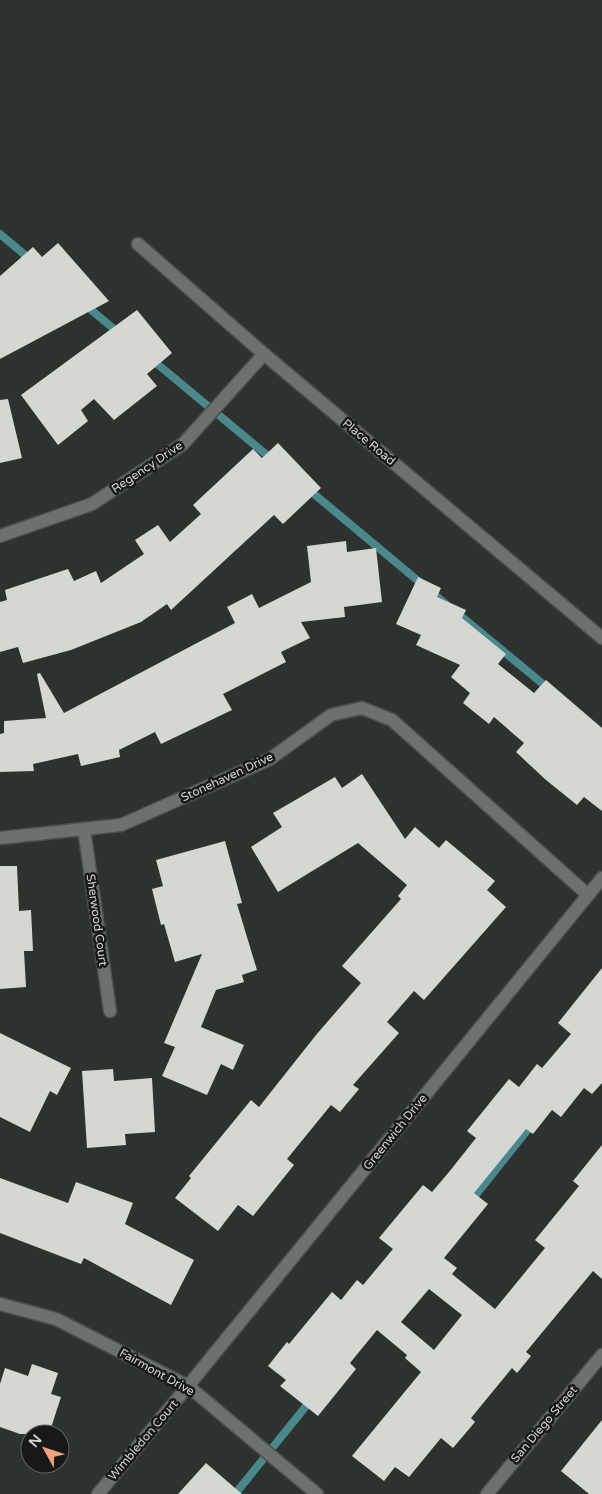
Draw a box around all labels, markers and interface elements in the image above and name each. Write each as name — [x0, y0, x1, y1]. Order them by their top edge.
street label: Place Road — [340, 416, 398, 468]
street label: Regency Drive — [109, 438, 185, 496]
street label: Stonehaven Drive — [179, 749, 275, 804]
street label: Sherwood Court — [84, 873, 110, 967]
street label: Greenwich Drive — [360, 1091, 430, 1173]
street label: Fairmont Drive — [117, 1346, 197, 1398]
street label: San Diego Street — [508, 1383, 580, 1465]
street label: Wimbledon Court — [105, 1397, 181, 1483]
north arrow — [20, 1424, 70, 1474]
text: N — [25, 1431, 46, 1451]

